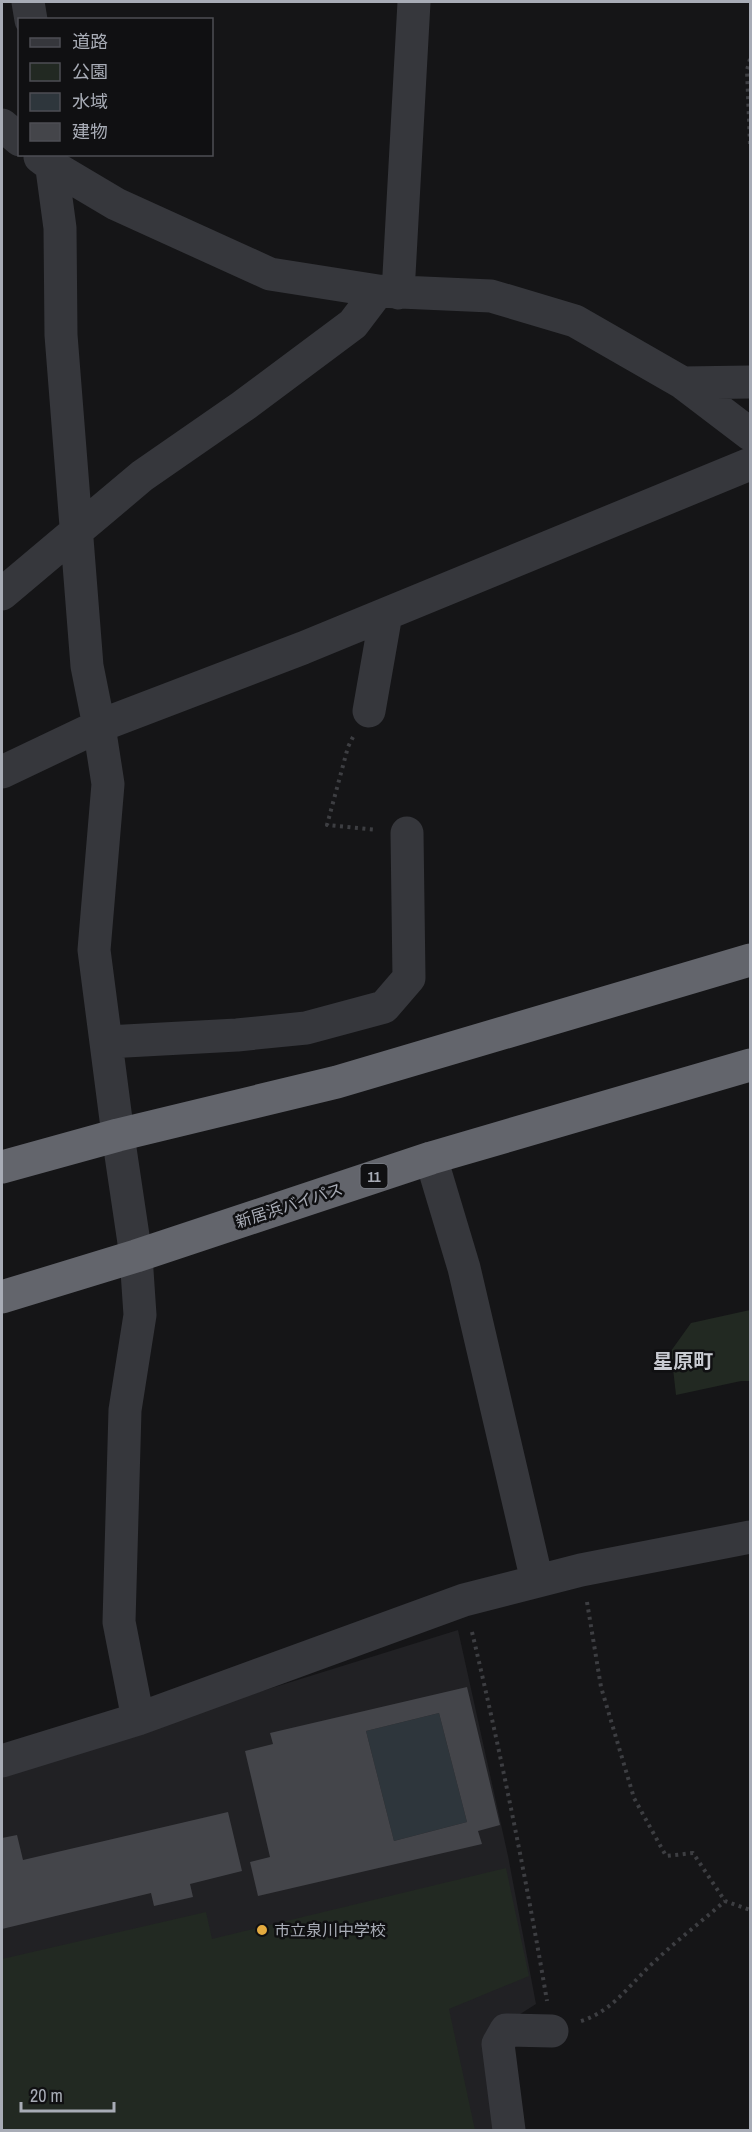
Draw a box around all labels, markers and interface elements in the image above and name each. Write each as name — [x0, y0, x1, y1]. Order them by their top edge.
legend — [18, 18, 213, 156]
text: 道路 — [72, 29, 108, 54]
text: 公園 — [72, 59, 108, 84]
text: 水域 — [72, 89, 108, 114]
text: 建物 — [72, 119, 108, 144]
road number: 11 — [360, 1164, 388, 1188]
street label: 新居浜バイパス — [232, 1177, 346, 1233]
district label: 星原町 — [653, 1347, 713, 1374]
place label: 市立泉川中学校 — [274, 1919, 386, 1941]
marker: 市立泉川中学校 — [255, 1923, 269, 1937]
scale bar — [21, 2075, 114, 2113]
text: 20 m — [30, 2083, 63, 2108]

